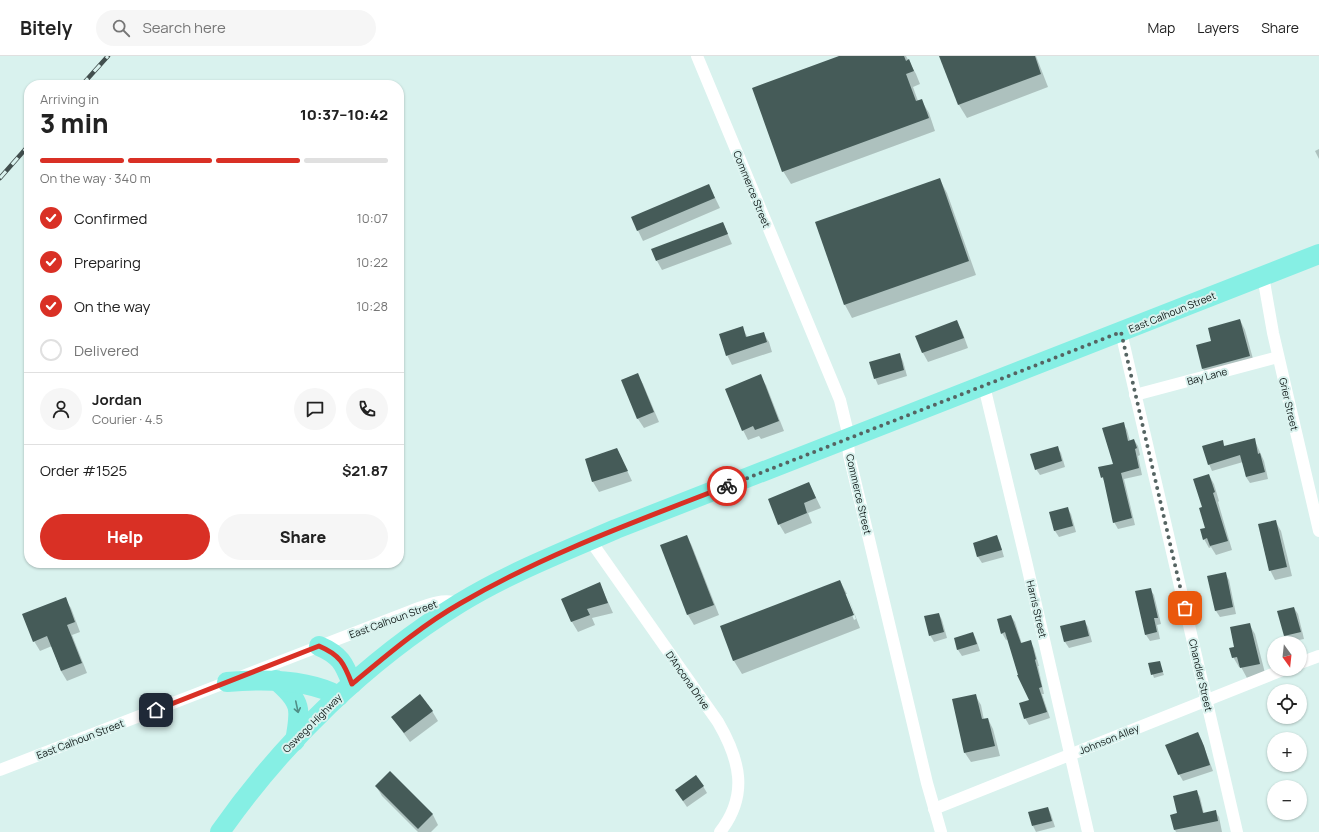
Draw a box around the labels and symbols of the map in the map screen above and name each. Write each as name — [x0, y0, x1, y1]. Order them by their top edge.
street label: Commerce Street — [730, 148, 774, 230]
street label: East Calhoun Street — [1126, 288, 1218, 336]
street label: Bay Lane — [1185, 364, 1229, 388]
street label: Grier Street — [1276, 376, 1302, 432]
street label: Commerce Street — [843, 452, 875, 536]
courier — [707, 466, 747, 506]
street label: Harris Street — [1024, 579, 1050, 639]
pin — [1168, 591, 1202, 625]
street label: East Calhoun Street — [347, 597, 439, 641]
north arrow — [1267, 636, 1307, 676]
street label: Chandler Street — [1186, 638, 1216, 712]
street label: D'Ancona Drive — [663, 648, 713, 712]
street label: Oswego Highway — [279, 690, 345, 756]
pin — [139, 693, 173, 727]
one-way arrow — [293, 700, 301, 713]
street label: East Calhoun Street — [34, 716, 126, 762]
street label: Johnson Alley — [1077, 720, 1142, 757]

